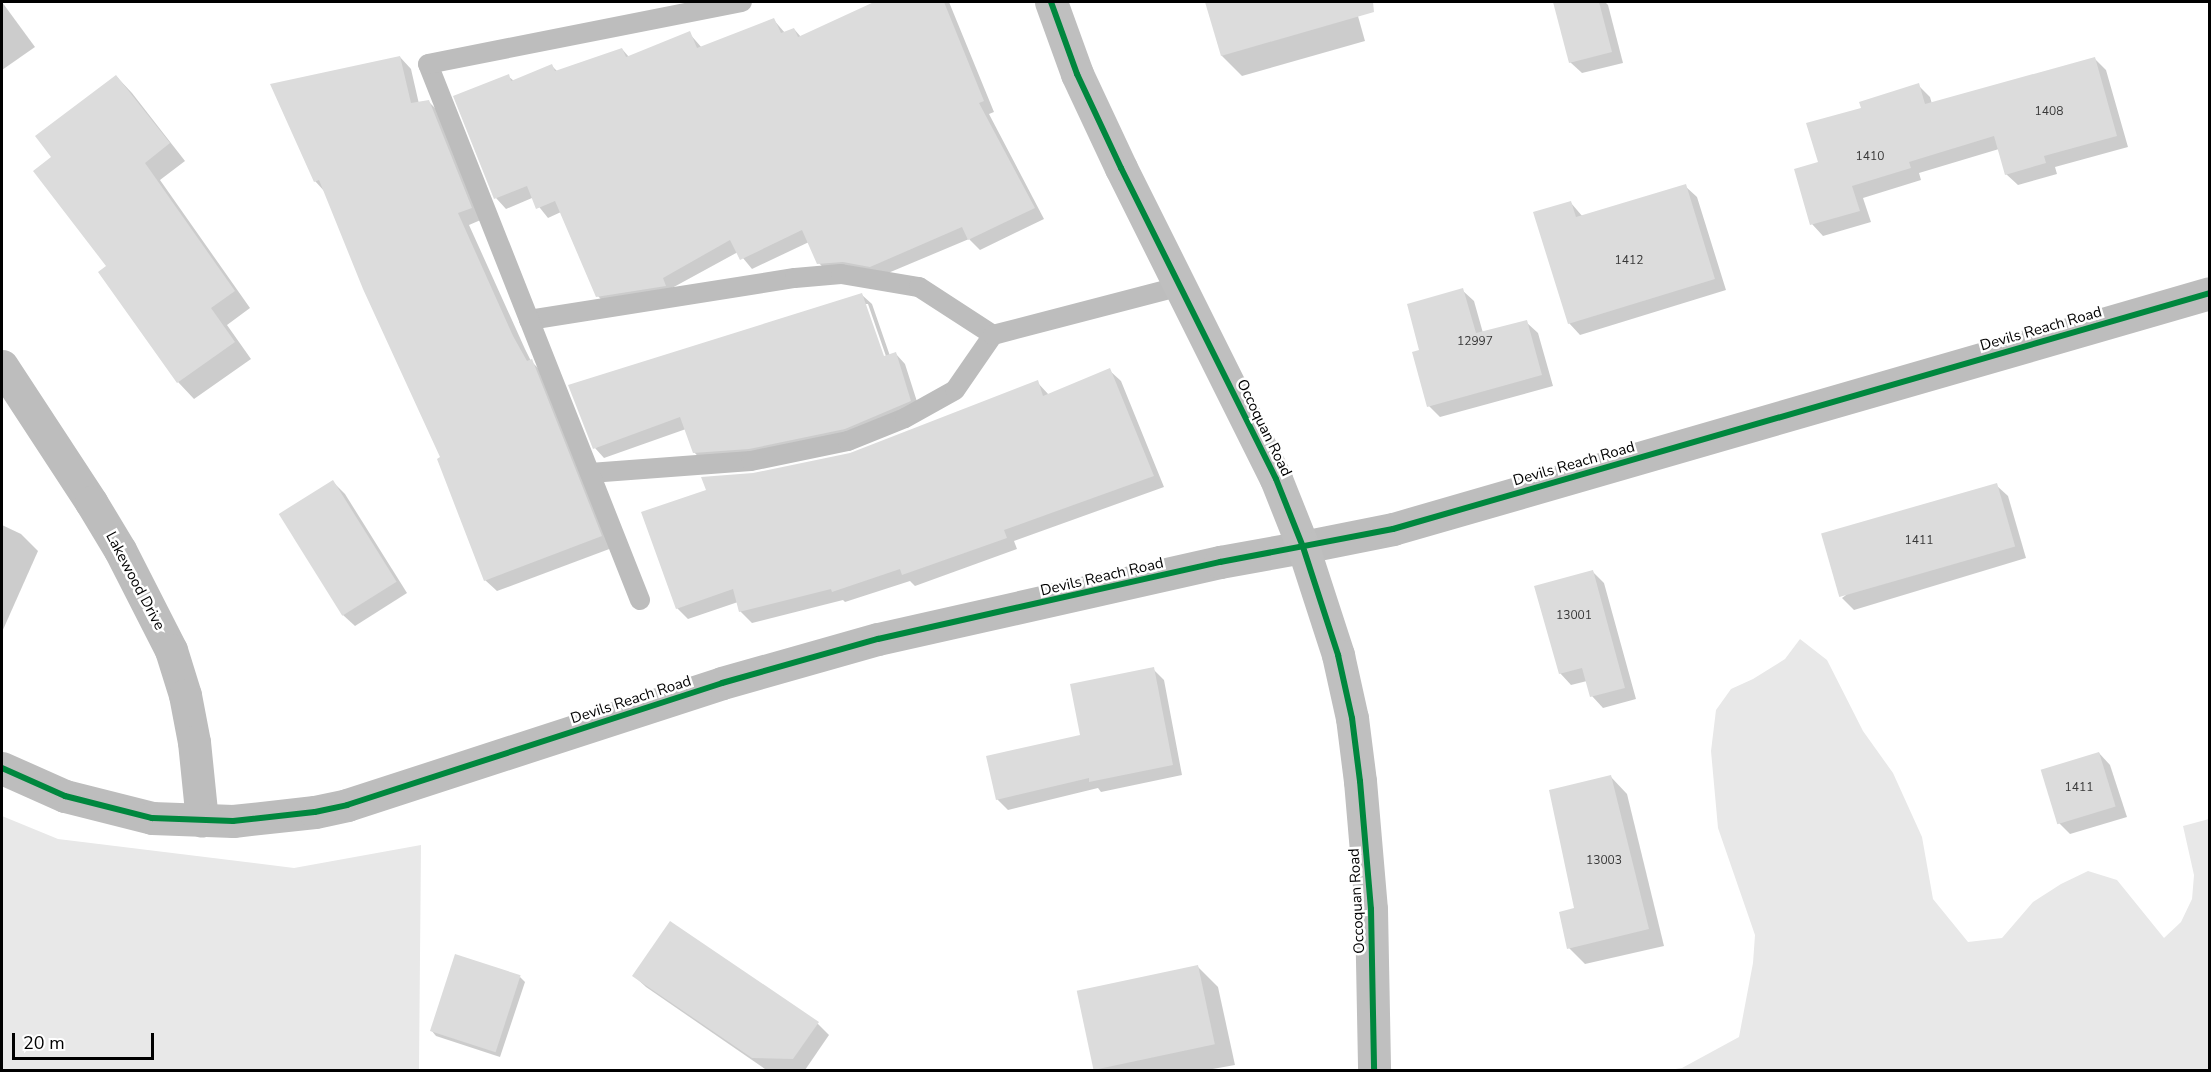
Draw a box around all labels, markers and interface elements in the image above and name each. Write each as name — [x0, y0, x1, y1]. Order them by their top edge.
house number: 1408 — [2035, 105, 2063, 119]
house number: 1410 — [1856, 150, 1884, 164]
house number: 1412 — [1615, 254, 1643, 268]
street label: Devils Reach Road — [1978, 303, 2104, 355]
house number: 12997 — [1457, 335, 1493, 349]
street label: Occoquan Road — [1233, 377, 1295, 479]
street label: Devils Reach Road — [1511, 438, 1637, 490]
street label: Lakewood Drive — [102, 529, 168, 633]
house number: 1411 — [1905, 534, 1933, 548]
street label: Devils Reach Road — [1039, 554, 1165, 600]
house number: 13001 — [1556, 609, 1592, 623]
street label: Devils Reach Road — [568, 672, 694, 728]
house number: 1411 — [2065, 781, 2093, 795]
street label: Occoquan Road — [1345, 848, 1369, 954]
house number: 13003 — [1586, 854, 1622, 868]
scale bar — [15, 1021, 158, 1059]
text: 20 m — [23, 1031, 65, 1055]

